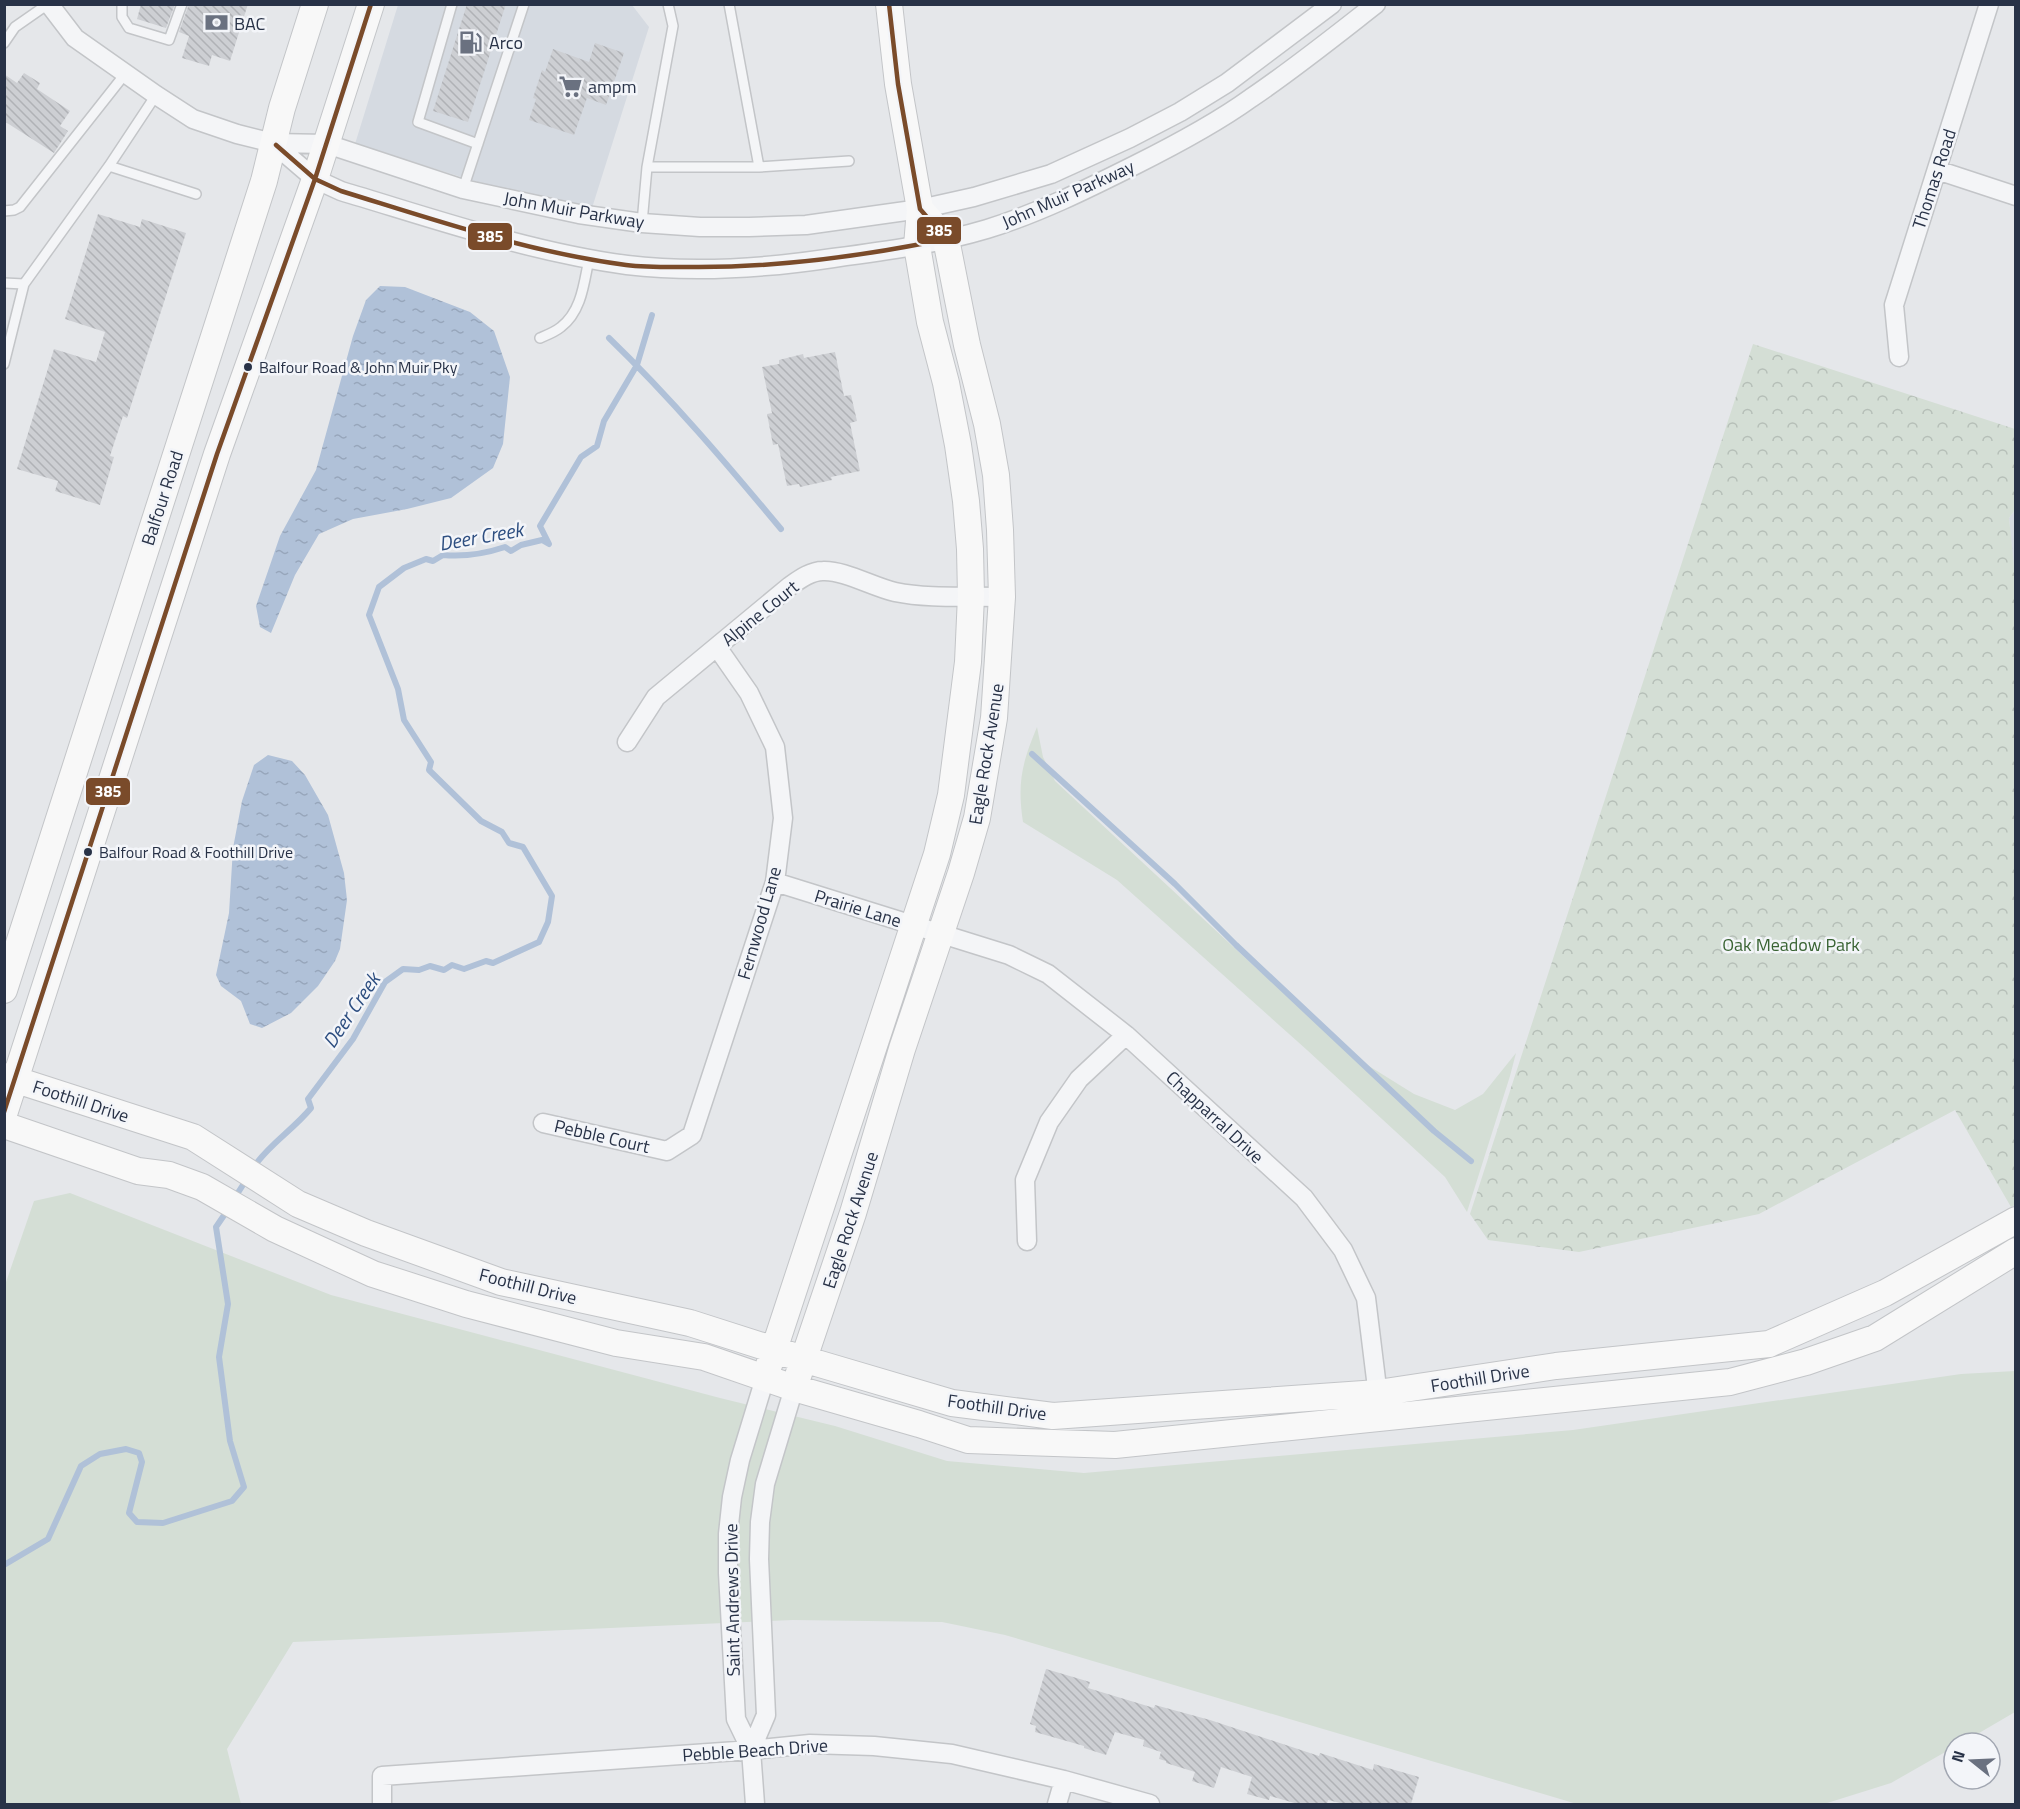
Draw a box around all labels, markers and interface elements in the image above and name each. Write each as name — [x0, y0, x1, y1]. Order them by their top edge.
bank icon: BAC — [203, 10, 229, 36]
place label: BAC — [234, 10, 265, 37]
fuel station icon: Arco — [458, 29, 484, 55]
place label: Arco — [489, 29, 523, 56]
supermarket icon: ampm — [557, 73, 583, 99]
place label: ampm — [588, 73, 637, 100]
street label: Thomas Road — [1905, 125, 1963, 233]
street label: John Muir Parkway — [997, 153, 1139, 235]
street label: John Muir Parkway — [502, 184, 647, 236]
line badge: 385 — [916, 216, 962, 245]
text: 385 — [926, 218, 952, 242]
line badge: 385 — [467, 222, 513, 251]
text: 385 — [477, 224, 503, 248]
place label: Balfour Road & John Muir Pky — [259, 355, 458, 379]
marker: Balfour Road & John Muir Pky — [242, 361, 254, 373]
street label: Balfour Road — [134, 447, 190, 549]
water label: Deer Creek — [437, 513, 528, 559]
street label: Alpine Court — [716, 573, 805, 653]
street label: Eagle Rock Avenue — [962, 681, 1010, 827]
line badge: 385 — [85, 777, 131, 806]
text: 385 — [95, 779, 121, 803]
place label: Balfour Road & Foothill Drive — [99, 840, 293, 864]
marker: Balfour Road & Foothill Drive — [82, 846, 94, 858]
street label: Fernwood Lane — [730, 863, 788, 983]
street label: Prairie Lane — [811, 882, 905, 934]
park label: Oak Meadow Park — [1722, 931, 1860, 958]
water label: Deer Creek — [314, 964, 389, 1054]
street label: Chapparral Drive — [1160, 1064, 1270, 1170]
street label: Foothill Drive — [29, 1073, 133, 1129]
street label: Pebble Court — [552, 1112, 653, 1160]
street label: Eagle Rock Avenue — [815, 1148, 885, 1292]
street label: Foothill Drive — [476, 1261, 580, 1311]
street label: Foothill Drive — [1429, 1357, 1531, 1399]
street label: Foothill Drive — [946, 1387, 1048, 1427]
street label: Saint Andrews Drive — [717, 1523, 747, 1677]
street label: Pebble Beach Drive — [681, 1731, 829, 1769]
north arrow — [1942, 1731, 2002, 1791]
text: N — [1945, 1747, 1971, 1765]

